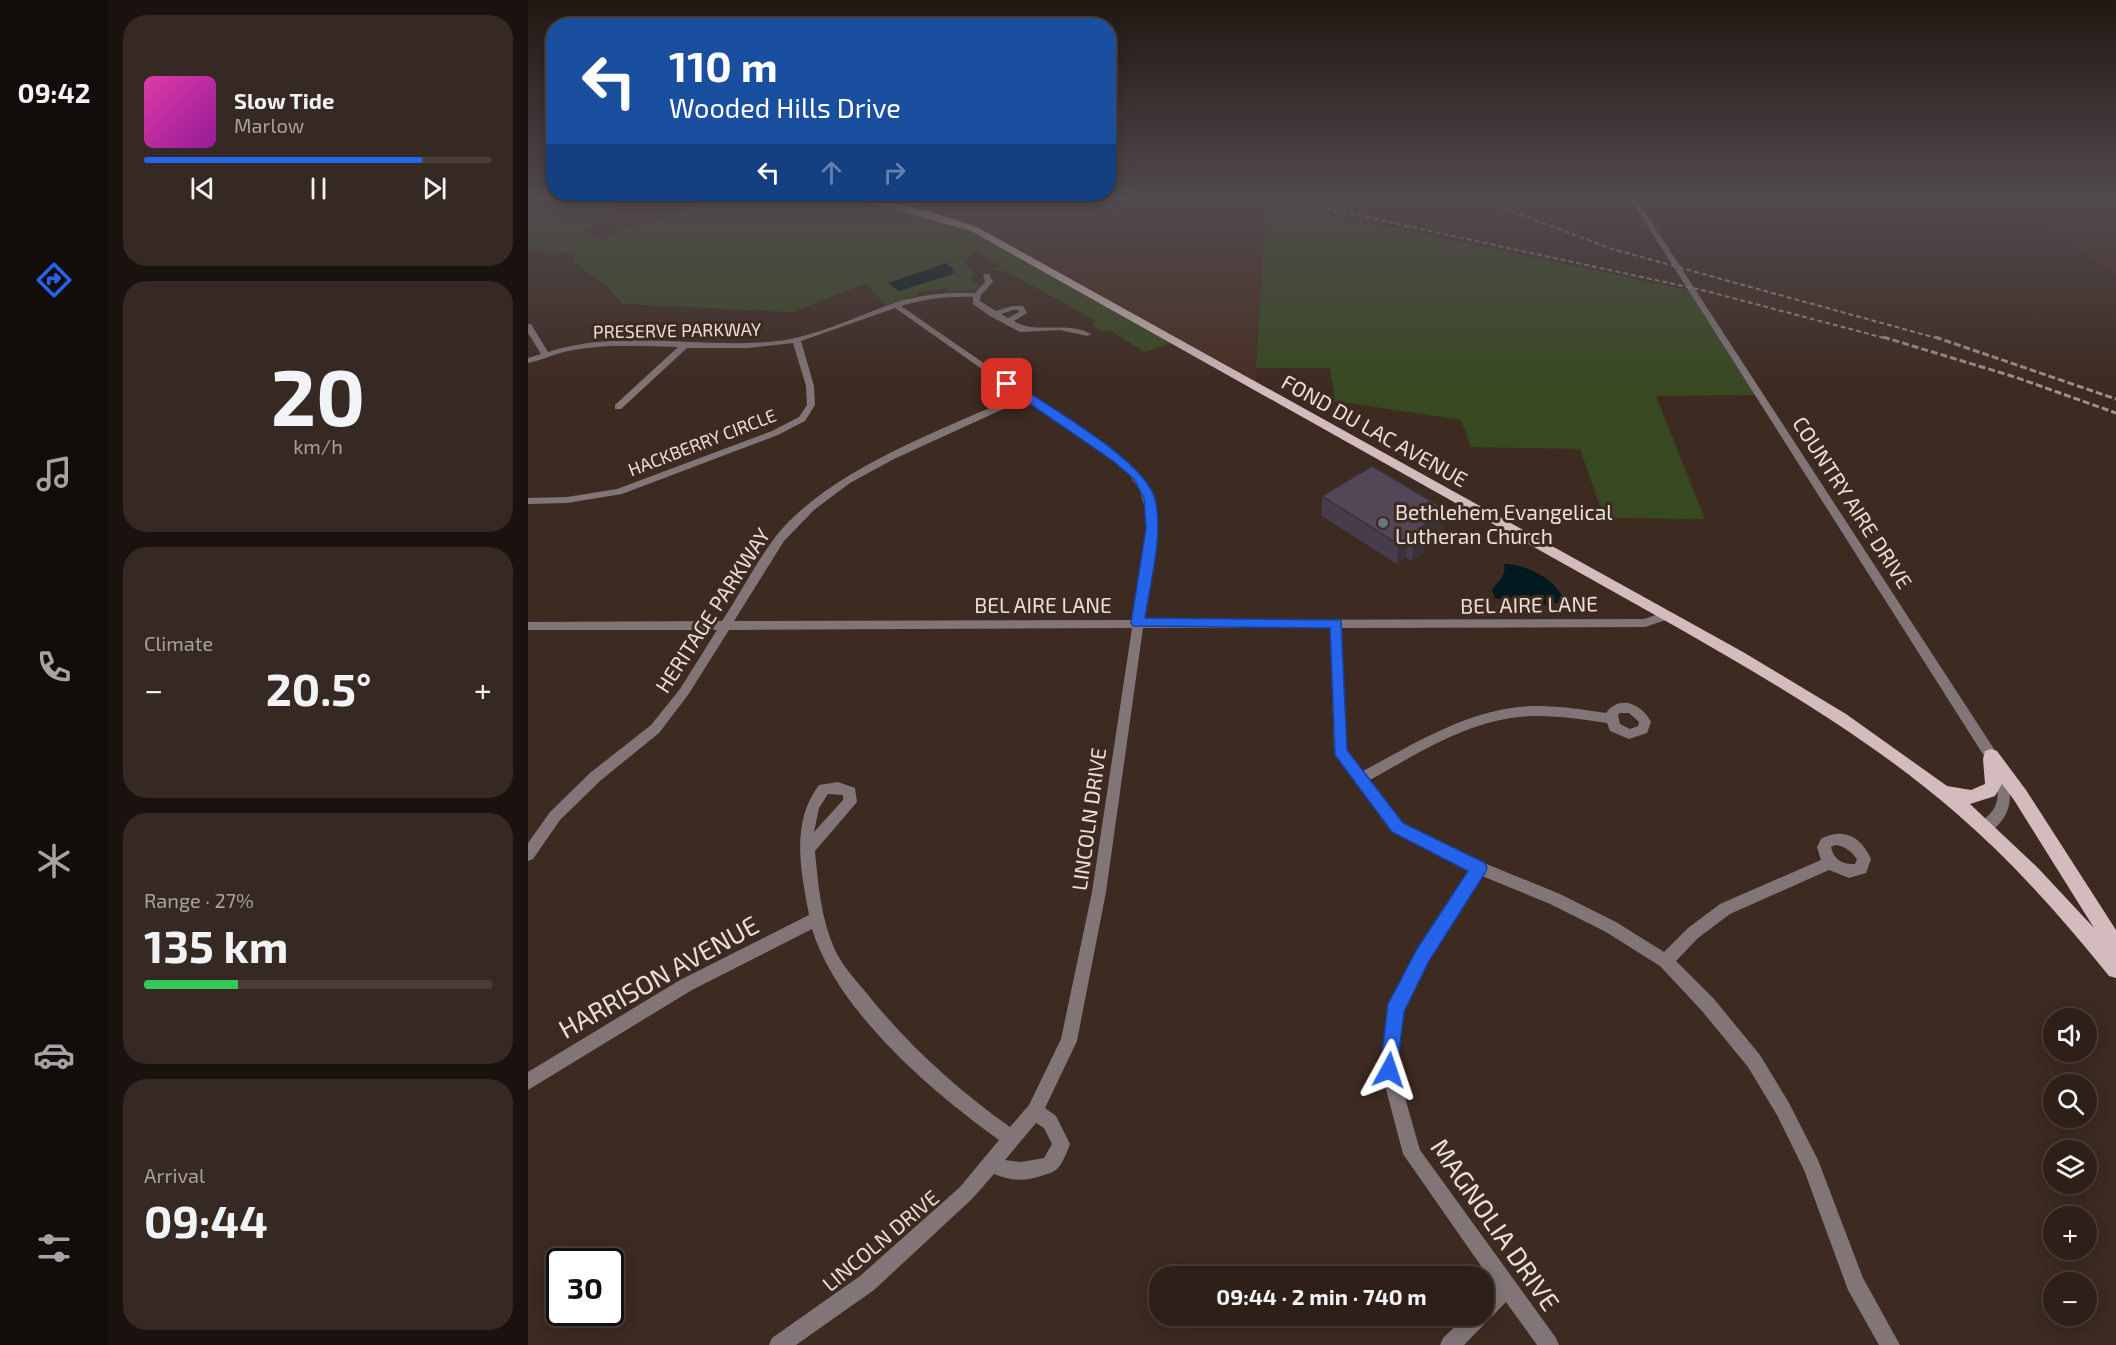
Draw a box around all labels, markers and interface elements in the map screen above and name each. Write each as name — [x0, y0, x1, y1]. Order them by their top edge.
text: 110 m — [669, 40, 778, 90]
icon: left — [570, 42, 648, 120]
text: 09:42 — [18, 76, 90, 108]
text: Slow Tide — [234, 87, 334, 113]
text: Wooded Hills Drive — [669, 91, 901, 123]
text: Marlow — [234, 113, 304, 137]
icon: left — [752, 156, 785, 189]
icon: ahead — [815, 156, 848, 189]
icon: right — [878, 156, 911, 189]
icon: previous — [186, 172, 219, 205]
icon: pause — [302, 172, 335, 205]
icon: next — [418, 172, 451, 205]
icon: directions — [33, 259, 75, 301]
street label: PRESERVE PARKWAY — [593, 318, 762, 342]
text: 20 — [271, 348, 365, 442]
pin — [981, 358, 1032, 409]
icon: arrive — [990, 367, 1023, 400]
street label: FOND DU LAC AVENUE — [1278, 368, 1472, 492]
street label: HACKBERRY CIRCLE — [625, 404, 779, 480]
street label: COUNTRY AIRE DRIVE — [1788, 411, 1918, 593]
text: km/h — [293, 434, 343, 458]
icon: music — [33, 453, 75, 495]
place label: Bethlehem Evangelical Lutheran Church — [1395, 499, 1613, 548]
marker: Bethlehem Evangelical Lutheran Church — [1376, 516, 1390, 530]
street label: HERITAGE PARKWAY — [649, 523, 775, 697]
street label: BEL AIRE LANE — [1460, 590, 1598, 618]
street label: BEL AIRE LANE — [974, 592, 1112, 617]
text: Climate — [144, 631, 213, 655]
icon: phone — [33, 646, 75, 688]
text: 20.5° — [266, 661, 371, 715]
text: − — [144, 669, 163, 709]
text: + — [474, 669, 492, 709]
street label: LINCOLN DRIVE — [1066, 746, 1110, 892]
icon: climate — [33, 840, 75, 882]
text: Range · 27% — [144, 888, 254, 912]
street label: HARRISON AVENUE — [553, 908, 763, 1044]
text: 135 km — [144, 918, 288, 972]
map controls — [2043, 1008, 2097, 1326]
button: sound — [2043, 1008, 2097, 1062]
icon: car — [33, 1034, 75, 1076]
position arrow — [1357, 1038, 1421, 1102]
button: search — [2043, 1074, 2097, 1128]
street label: MAGNOLIA DRIVE — [1425, 1132, 1567, 1316]
button: layers — [2043, 1140, 2097, 1194]
text: Arrival — [144, 1163, 205, 1187]
street label: LINCOLN DRIVE — [817, 1184, 943, 1296]
text: 09:44 — [144, 1193, 268, 1247]
button: + — [2043, 1206, 2097, 1260]
icon: filters — [33, 1227, 75, 1269]
speed limit sign: 30 — [546, 1248, 624, 1326]
button: − — [2043, 1272, 2097, 1326]
text: 09:44 · 2 min · 740 m — [1216, 1283, 1427, 1309]

